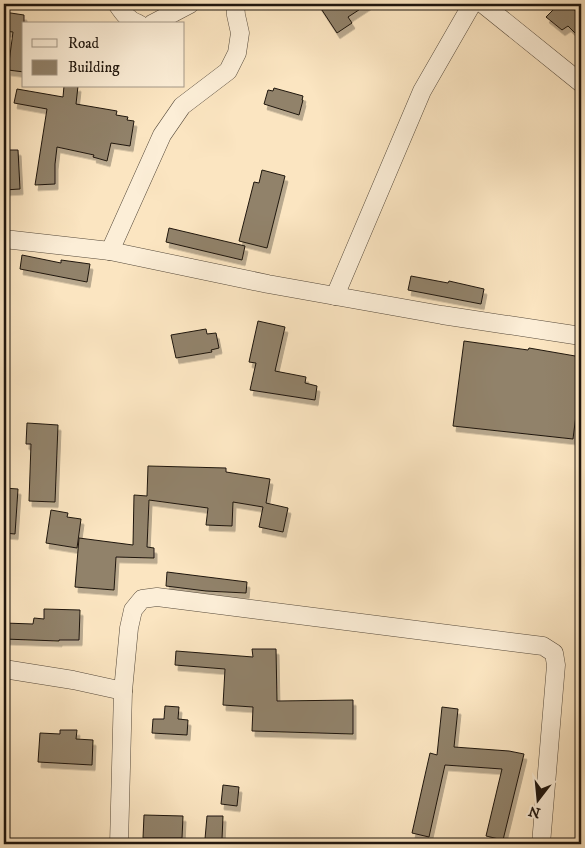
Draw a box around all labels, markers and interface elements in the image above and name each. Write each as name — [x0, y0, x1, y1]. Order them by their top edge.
legend — [22, 22, 185, 88]
text: Road — [68, 34, 100, 53]
text: Building — [68, 58, 120, 77]
north arrow — [512, 776, 562, 826]
text: N — [526, 801, 543, 822]

